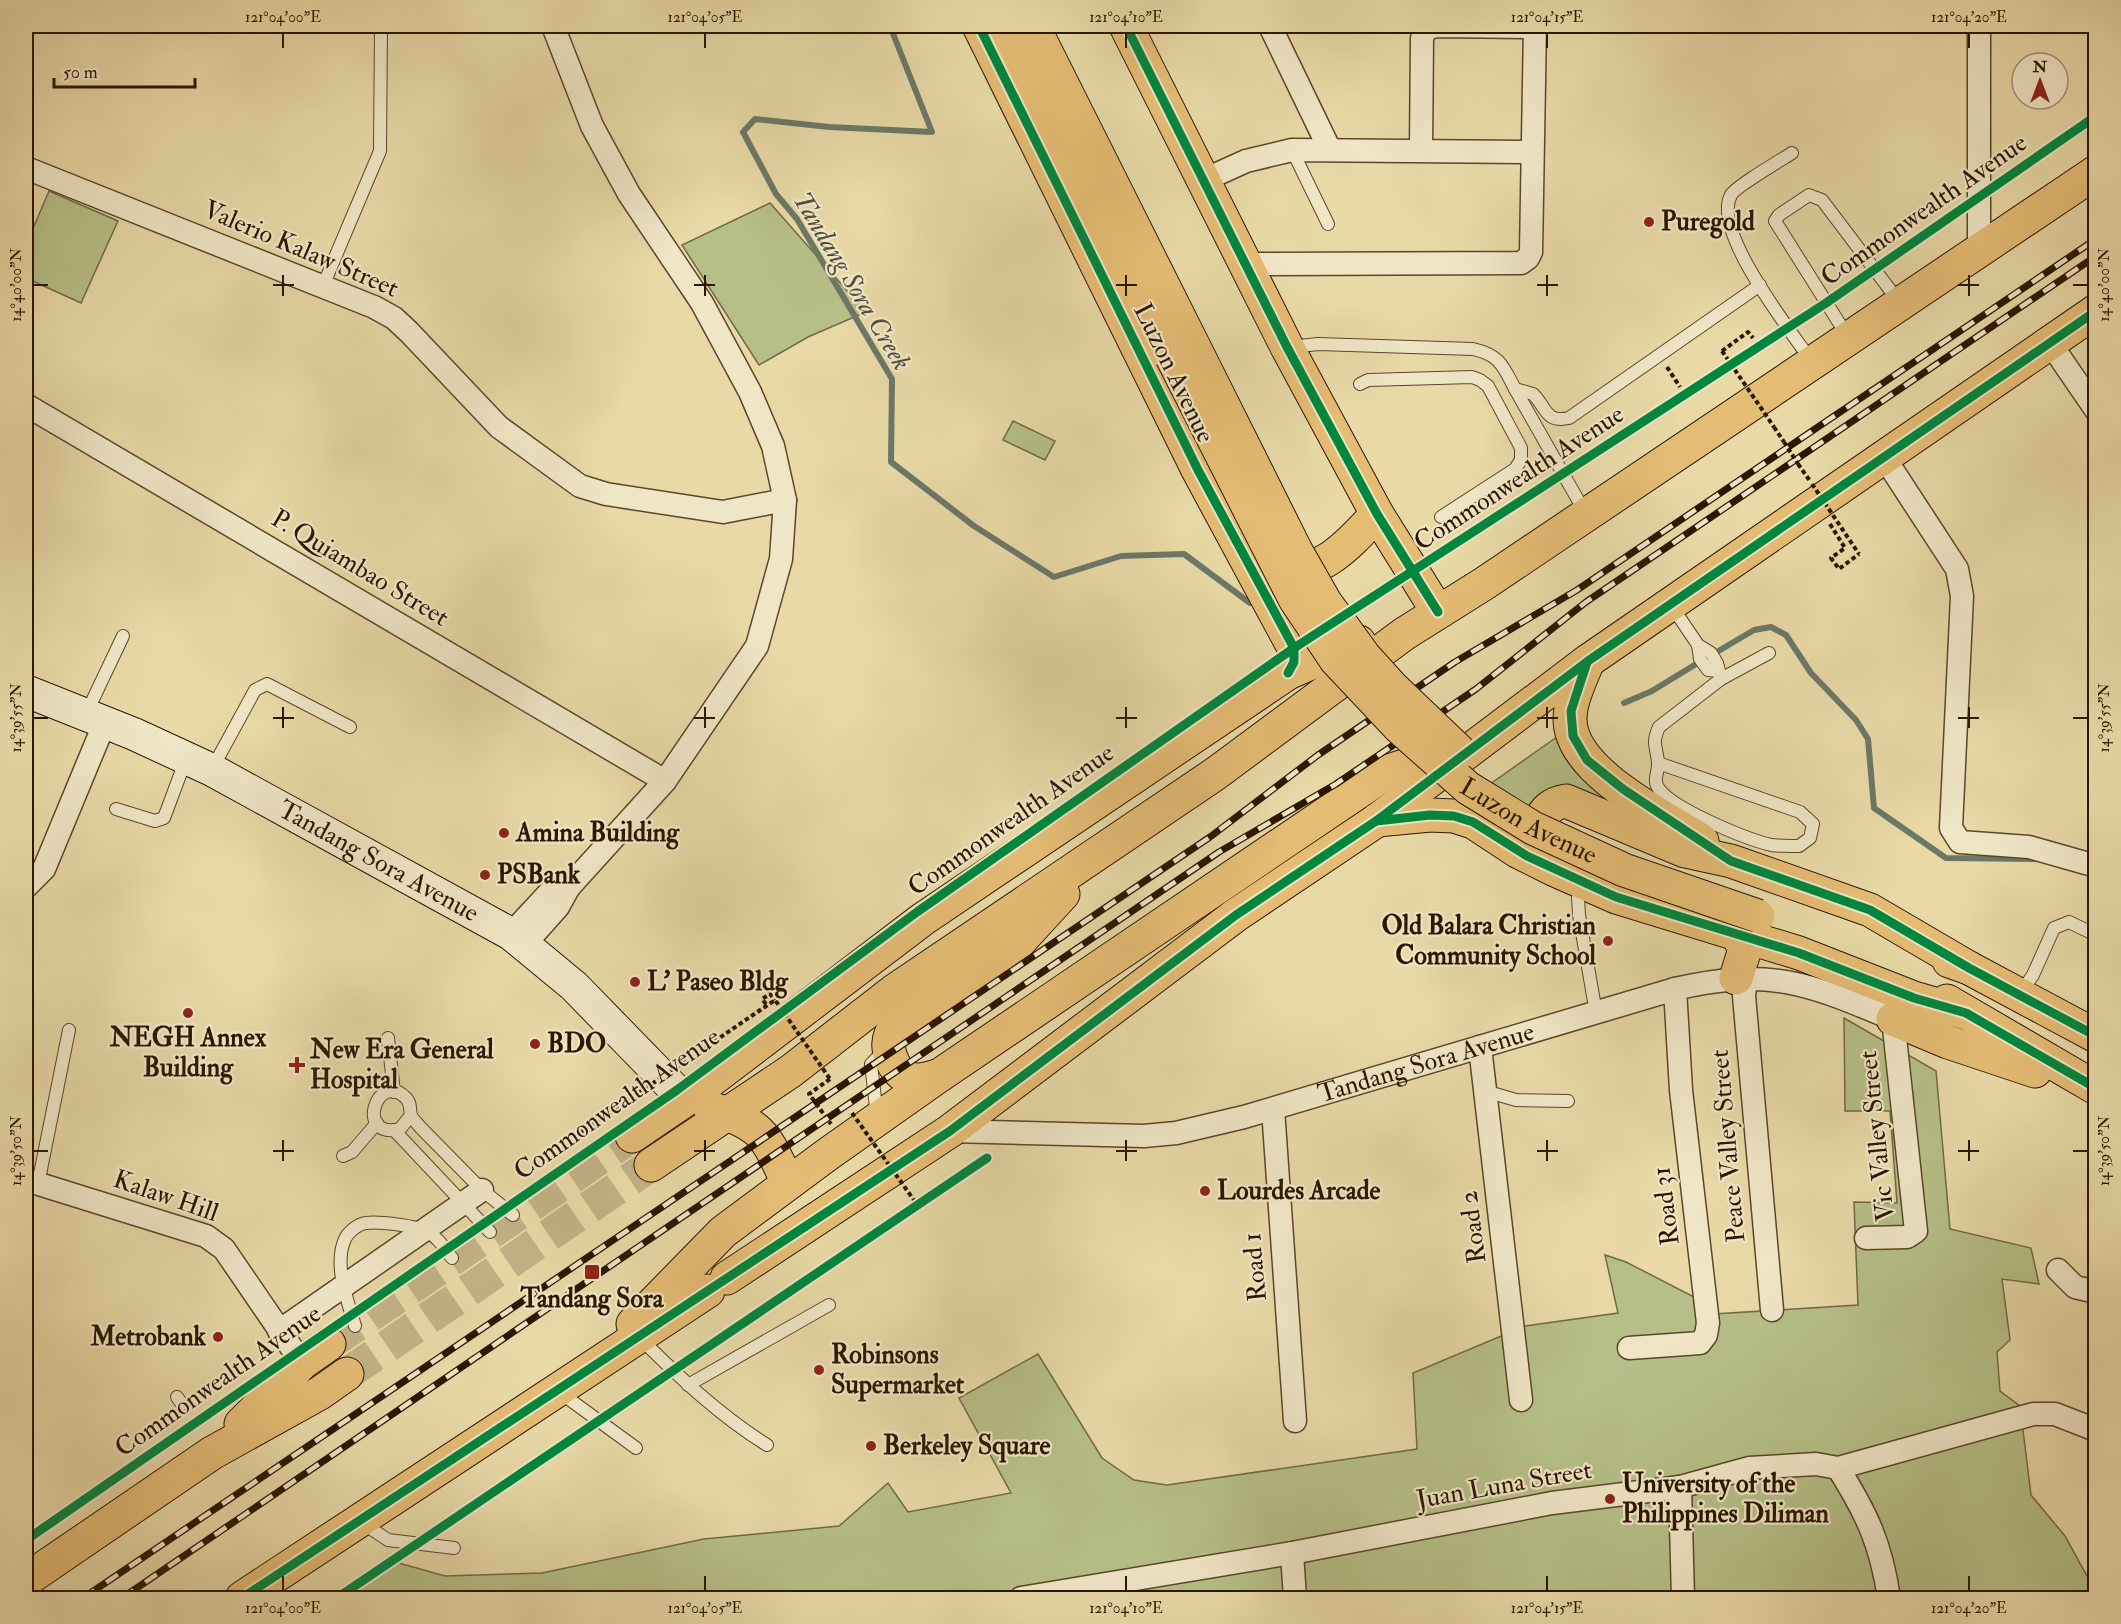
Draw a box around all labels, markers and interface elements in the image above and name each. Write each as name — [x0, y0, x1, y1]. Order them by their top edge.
text: 121°04'00"E — [245, 8, 321, 27]
text: 121°04'05"E — [668, 8, 743, 27]
text: 121°04'10"E — [1089, 8, 1163, 27]
text: 121°04'15"E — [1511, 8, 1583, 27]
text: 121°04'20"E — [1931, 8, 2007, 27]
scale bar — [54, 51, 195, 89]
north arrow — [2010, 51, 2070, 111]
text: N — [2032, 57, 2048, 77]
text: 50 m — [63, 61, 98, 84]
street label: Commonwealth Avenue — [1815, 127, 2033, 293]
water label: Tandang Sora Creek — [786, 186, 918, 376]
street label: Valerio Kalaw Street — [199, 193, 403, 305]
place label: Puregold — [1661, 206, 1755, 239]
marker: Puregold — [1642, 215, 1656, 229]
text: 14°40'00"N — [7, 248, 26, 322]
text: 14°40'00"N — [2095, 248, 2114, 322]
street label: Luzon Avenue — [1126, 298, 1222, 448]
street label: Commonwealth Avenue — [1408, 398, 1630, 558]
street label: P. Quiambao Street — [265, 502, 455, 634]
text: 14°39'55"N — [7, 683, 26, 753]
text: 14°39'55"N — [2095, 683, 2114, 753]
street label: Commonwealth Avenue — [902, 737, 1120, 903]
street label: Luzon Avenue — [1454, 771, 1602, 871]
street label: Tandang Sora Avenue — [273, 793, 484, 929]
place label: Amina Building — [515, 817, 680, 850]
marker: Amina Building — [497, 826, 511, 840]
place label: PSBank — [497, 859, 581, 891]
marker: PSBank — [478, 868, 492, 882]
place label: Old Balara Christian Community School — [1382, 910, 1597, 973]
marker: Old Balara Christian Community School — [1601, 934, 1615, 948]
place label: L' Paseo Bldg — [647, 966, 789, 999]
marker: L' Paseo Bldg — [628, 975, 642, 989]
marker: NEGH Annex Building — [181, 1006, 195, 1020]
street label: Tandang Sora Avenue — [1314, 1016, 1538, 1110]
street label: Commonwealth Avenue — [508, 1021, 726, 1187]
place label: NEGH Annex Building — [109, 1022, 267, 1085]
place label: BDO — [547, 1028, 606, 1060]
place label: New Era General Hospital — [309, 1034, 494, 1097]
marker: BDO — [528, 1037, 542, 1051]
street label: Peace Valley Street — [1704, 1048, 1752, 1244]
street label: Vic Valley Street — [1852, 1049, 1902, 1223]
marker: New Era General Hospital — [288, 1056, 306, 1074]
text: 14°39'50"N — [7, 1115, 26, 1186]
text: 14°39'50"N — [2095, 1115, 2114, 1186]
street label: Kalaw Hill — [109, 1163, 223, 1229]
street label: Road 31 — [1645, 1165, 1687, 1247]
place label: Lourdes Arcade — [1217, 1175, 1381, 1207]
marker: Lourdes Arcade — [1198, 1184, 1212, 1198]
street label: Road 2 — [1453, 1189, 1493, 1265]
street label: Road 1 — [1236, 1231, 1274, 1303]
marker: Tandang Sora — [583, 1263, 601, 1281]
place label: Tandang Sora — [520, 1283, 665, 1316]
street label: Commonwealth Avenue — [109, 1298, 327, 1464]
place label: Metrobank — [90, 1321, 207, 1353]
marker: Metrobank — [211, 1330, 225, 1344]
place label: Robinsons Supermarket — [831, 1339, 965, 1402]
marker: Robinsons Supermarket — [812, 1363, 826, 1377]
place label: Berkeley Square — [883, 1430, 1051, 1463]
marker: Berkeley Square — [864, 1439, 878, 1453]
street label: Juan Luna Street — [1413, 1454, 1594, 1516]
place label: University of the Philippines Diliman — [1622, 1468, 1830, 1531]
marker: University of the Philippines Diliman — [1603, 1492, 1617, 1506]
text: 121°04'00"E — [245, 1599, 321, 1618]
text: 121°04'05"E — [668, 1599, 743, 1618]
text: 121°04'10"E — [1089, 1599, 1163, 1618]
text: 121°04'15"E — [1511, 1599, 1583, 1618]
text: 121°04'20"E — [1931, 1599, 2007, 1618]

